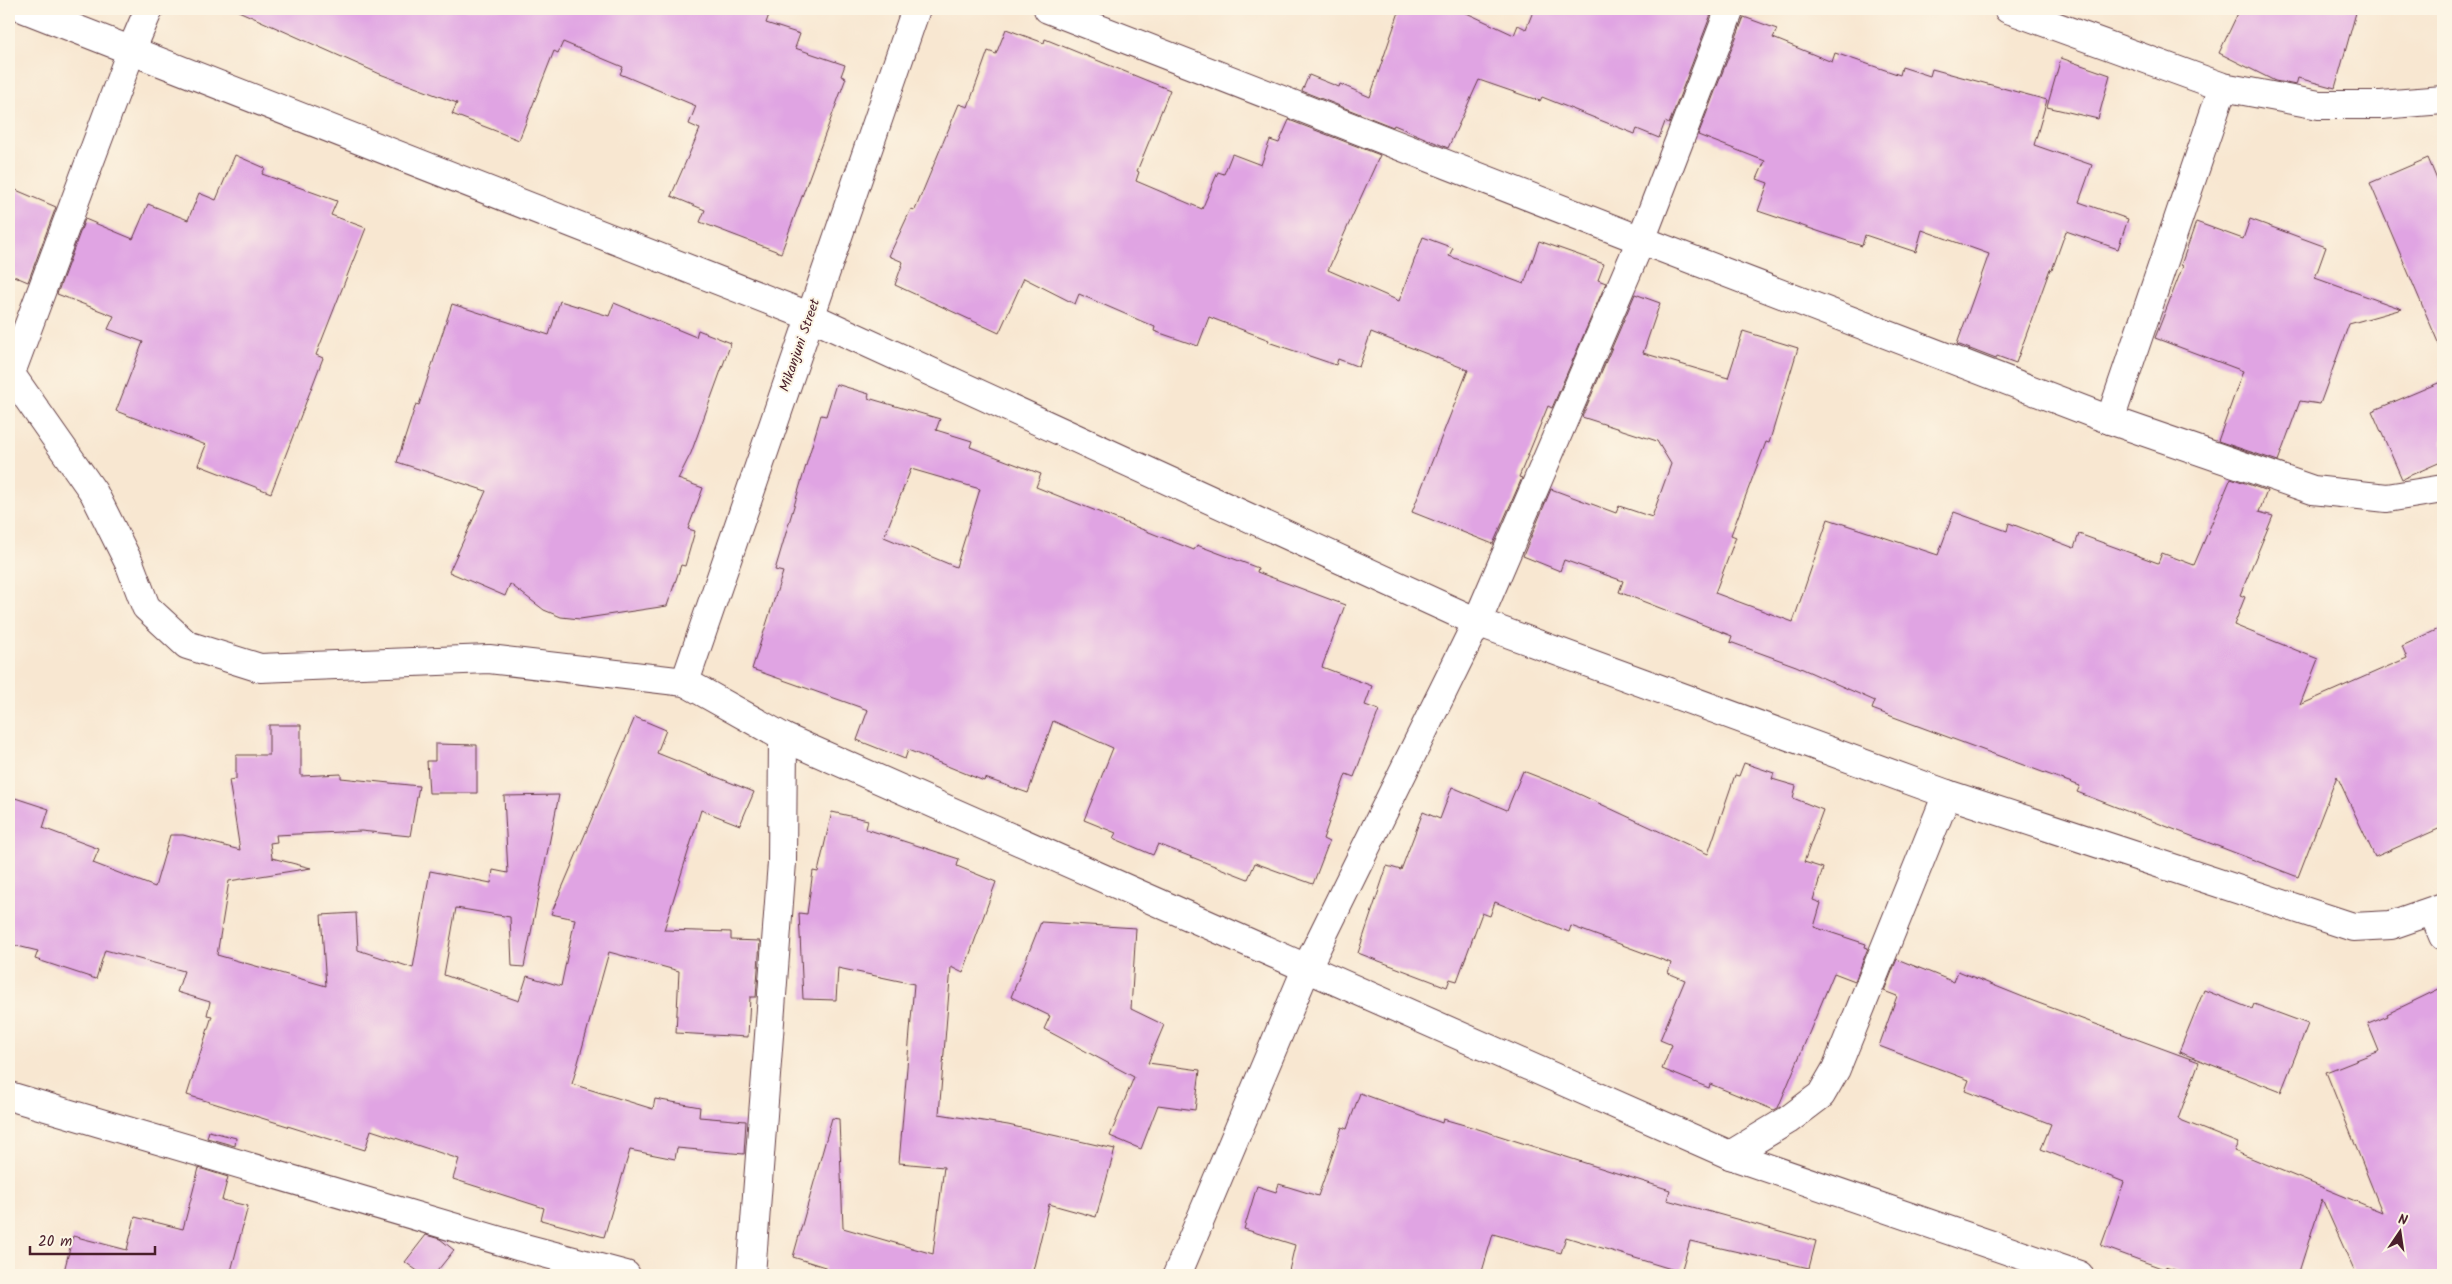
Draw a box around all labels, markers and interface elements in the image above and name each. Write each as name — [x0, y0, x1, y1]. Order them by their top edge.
street label: Mikanjuni Street — [774, 295, 826, 395]
north arrow — [2374, 1206, 2424, 1256]
text: N — [2396, 1209, 2410, 1232]
scale bar — [30, 1224, 155, 1256]
text: 20 m — [38, 1230, 72, 1254]

